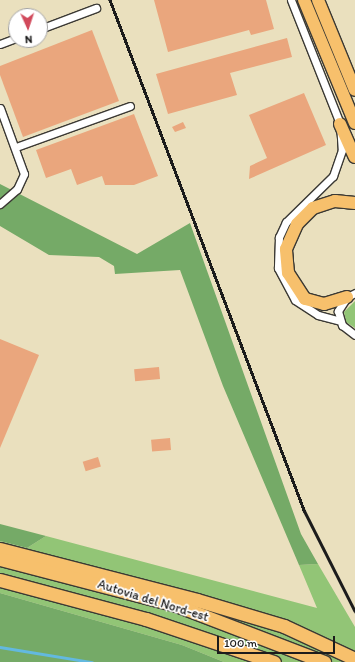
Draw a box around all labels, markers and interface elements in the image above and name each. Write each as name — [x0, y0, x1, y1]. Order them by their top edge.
north arrow — [8, 8, 48, 48]
text: N — [25, 33, 33, 46]
street label: Autovia del Nord-est — [95, 577, 211, 625]
scale bar — [219, 628, 337, 654]
text: 100 m — [224, 636, 257, 650]

